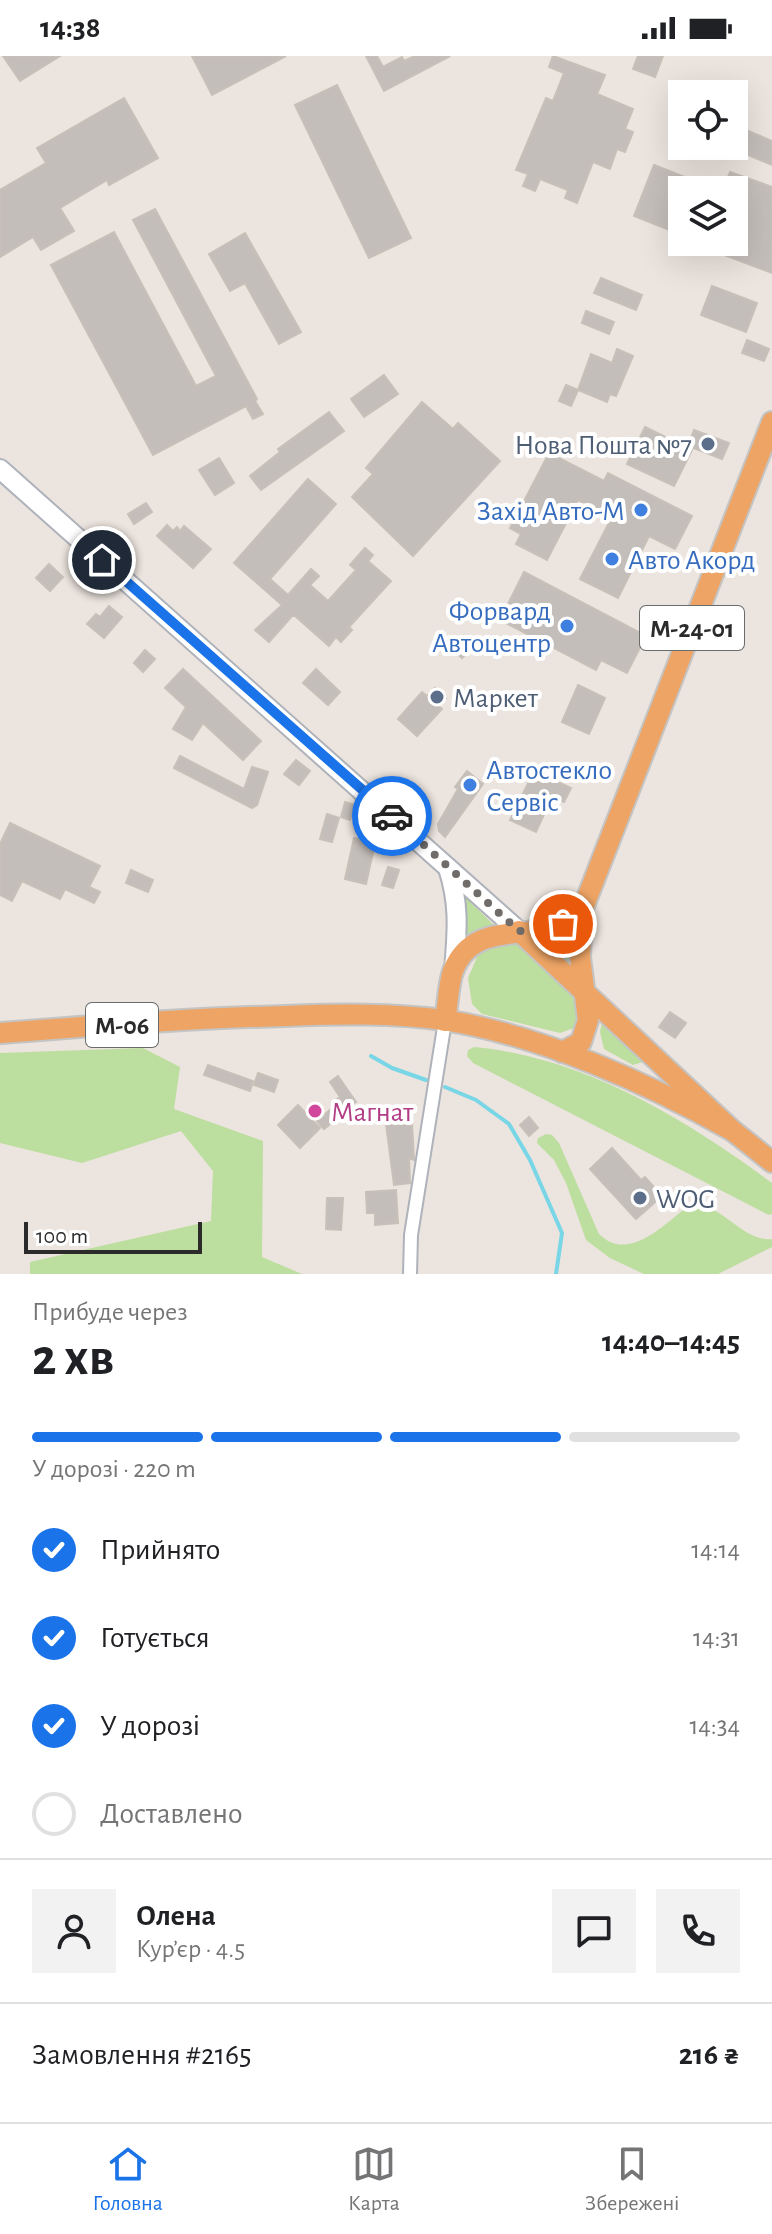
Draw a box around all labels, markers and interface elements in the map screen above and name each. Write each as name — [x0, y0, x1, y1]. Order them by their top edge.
text: 14:38 — [40, 13, 100, 43]
map controls — [668, 80, 748, 256]
button: locate — [668, 80, 748, 160]
button: layers — [668, 176, 748, 256]
place label: Нова Пошта №7 — [515, 432, 692, 460]
marker: Нова Пошта №7 — [699, 435, 717, 453]
place label: Захід Авто-М — [477, 498, 625, 526]
marker: Захід Авто-М — [632, 501, 650, 519]
pin — [68, 526, 136, 594]
icon: home — [80, 538, 124, 582]
place label: Авто Акорд — [628, 547, 755, 575]
marker: Авто Акорд — [603, 550, 621, 568]
place label: Форвард Автоцентр — [432, 598, 551, 658]
road number: М-24-01 — [640, 606, 744, 650]
marker: Форвард Автоцентр — [558, 617, 576, 635]
place label: Маркет — [453, 685, 539, 713]
marker: Маркет — [428, 688, 446, 706]
place label: Автостекло Сервіс — [486, 757, 612, 817]
courier — [352, 776, 432, 856]
marker: Автостекло Сервіс — [461, 776, 479, 794]
icon: car — [370, 794, 414, 838]
pin — [529, 890, 597, 958]
icon: bag — [541, 902, 585, 946]
road number: М-06 — [86, 1003, 158, 1047]
place label: Магнат — [331, 1099, 414, 1127]
marker: Магнат — [306, 1102, 324, 1120]
place label: WOG — [656, 1186, 715, 1214]
marker: WOG — [631, 1189, 649, 1207]
scale bar — [24, 1218, 202, 1254]
text: 100 m — [36, 1225, 88, 1247]
text: Прибуде через — [32, 1299, 188, 1325]
text: 14:40–14:45 — [602, 1327, 740, 1357]
text: 2 хв — [32, 1332, 114, 1384]
text: У дорозі · 220 m — [32, 1456, 196, 1482]
icon: check — [32, 1528, 76, 1572]
text: Прийнято — [100, 1535, 220, 1565]
text: 14:14 — [691, 1537, 740, 1563]
icon: check — [32, 1616, 76, 1660]
text: Готується — [100, 1623, 210, 1653]
text: 14:31 — [693, 1625, 740, 1651]
icon: check — [32, 1704, 76, 1748]
text: У дорозі — [100, 1711, 200, 1741]
text: 14:34 — [689, 1713, 740, 1739]
text: Доставлено — [100, 1799, 243, 1829]
button: person — [32, 1889, 116, 1973]
button: chat — [552, 1889, 636, 1973]
button: phone — [656, 1889, 740, 1973]
text: Олена — [136, 1901, 216, 1931]
text: Кур’єр · 4.5 — [136, 1936, 245, 1962]
text: Замовлення #2165 — [32, 2040, 252, 2070]
text: 216 ₴ — [679, 2040, 740, 2070]
tab: Головна — [93, 2142, 163, 2216]
tab: Карта — [348, 2142, 400, 2216]
tab: Збережені — [585, 2142, 679, 2216]

